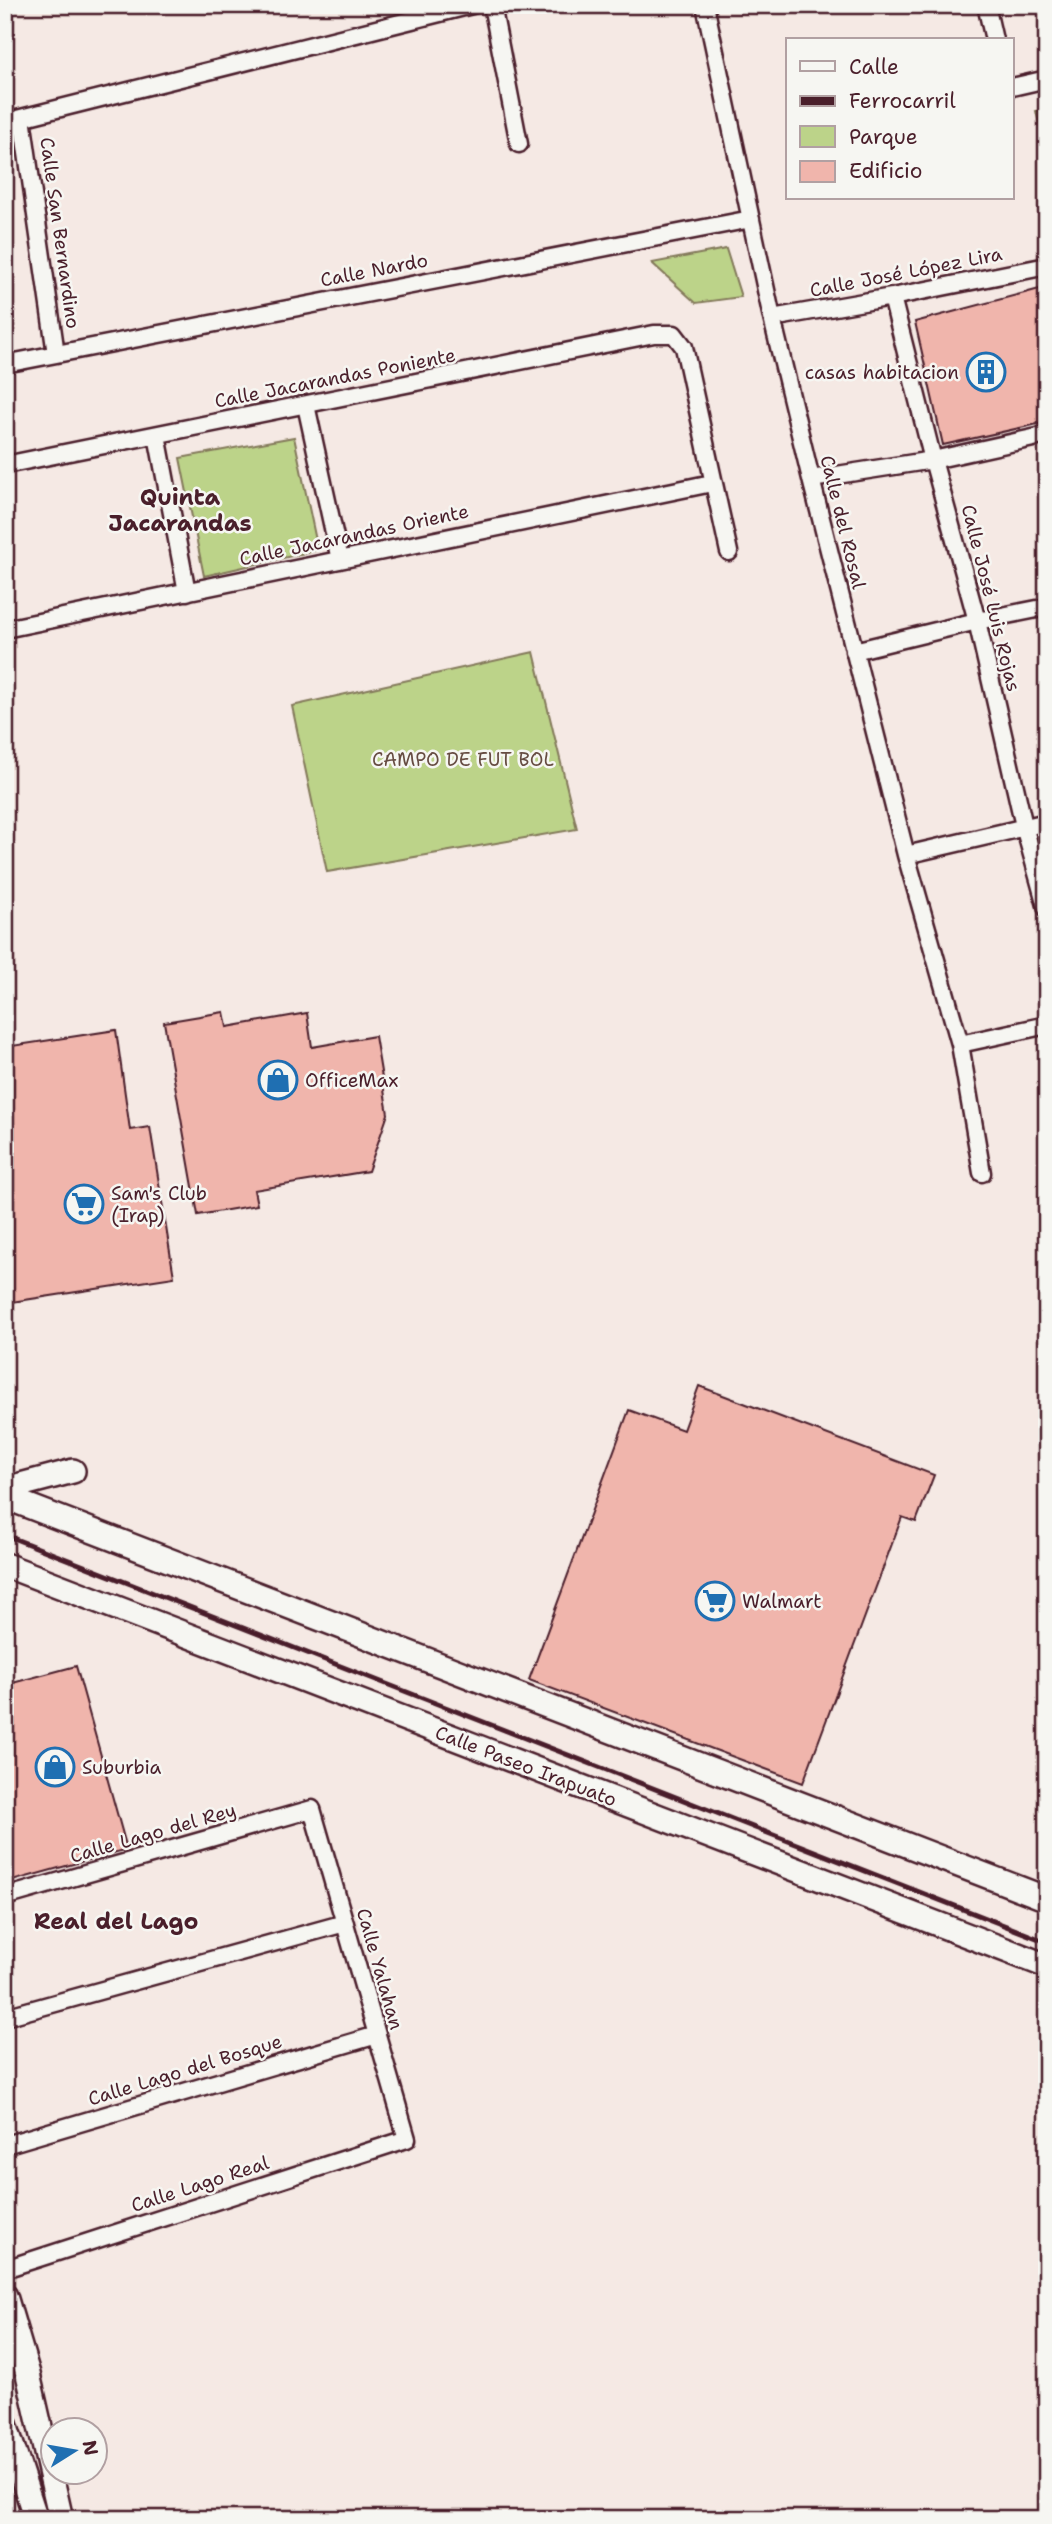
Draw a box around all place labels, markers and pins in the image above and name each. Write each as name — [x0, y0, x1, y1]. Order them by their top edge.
building icon: casas habitacion — [965, 351, 1007, 393]
place label: casas habitacion — [805, 360, 959, 385]
shop icon: OfficeMax — [257, 1059, 299, 1101]
place label: OfficeMax — [305, 1068, 398, 1093]
place label: Sam's Club (Irap) — [111, 1181, 207, 1228]
supermarket icon: Sam's Club (Irap) — [63, 1183, 105, 1225]
supermarket icon: Walmart — [694, 1580, 736, 1622]
place label: Walmart — [742, 1589, 822, 1614]
shop icon: Suburbia — [34, 1746, 76, 1788]
place label: Suburbia — [82, 1755, 162, 1780]

